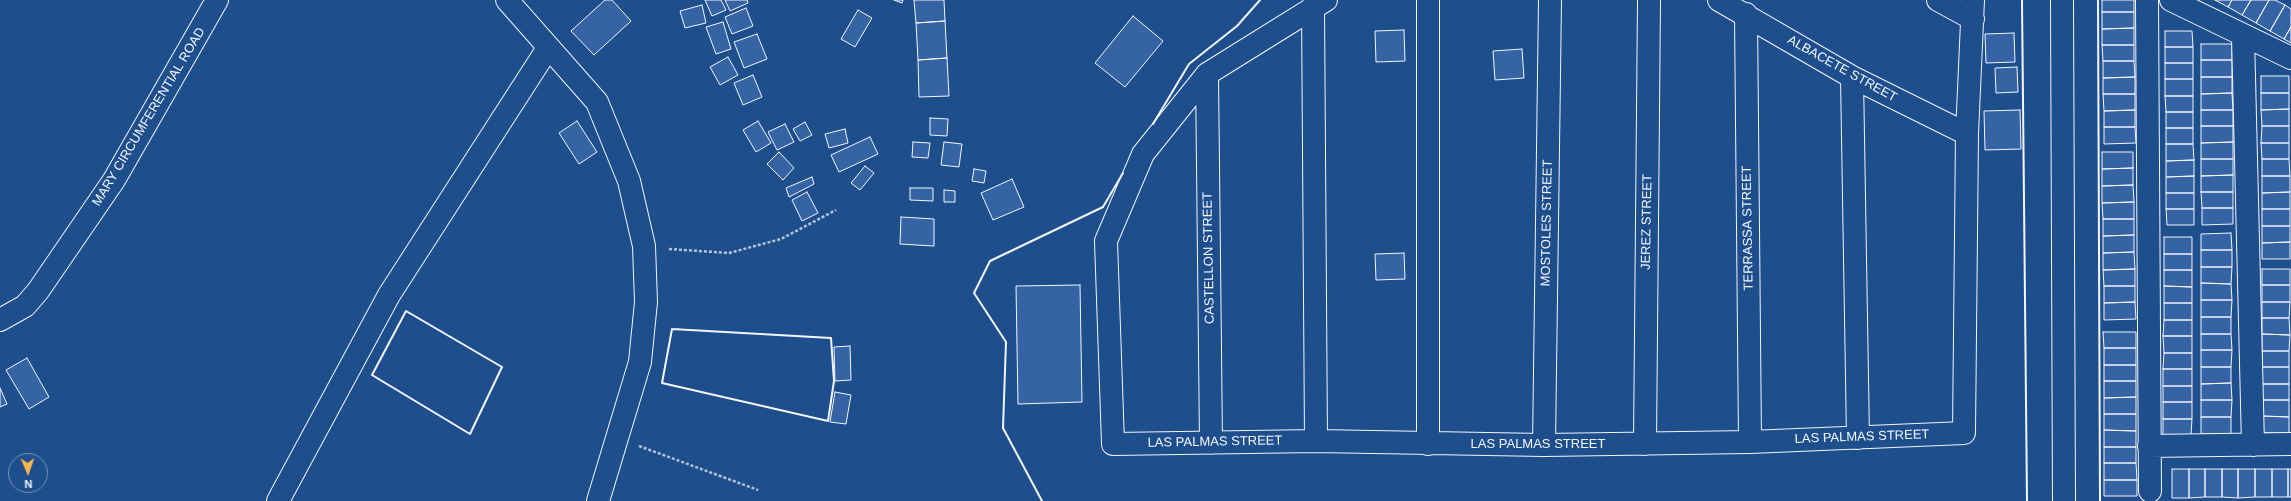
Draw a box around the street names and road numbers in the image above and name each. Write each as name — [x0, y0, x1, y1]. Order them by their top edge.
street label: MARY CIRCUMFERENTIAL ROAD — [89, 25, 209, 209]
street label: ALBACETE STREET — [1785, 32, 1899, 106]
street label: MOSTOLES STREET — [1538, 159, 1556, 287]
street label: TERRASSA STREET — [1739, 165, 1757, 291]
street label: JEREZ STREET — [1638, 174, 1656, 270]
street label: CASTELLON STREET — [1200, 192, 1218, 324]
street label: LAS PALMAS STREET — [1794, 427, 1930, 447]
street label: LAS PALMAS STREET — [1147, 433, 1283, 451]
street label: LAS PALMAS STREET — [1471, 436, 1605, 452]

